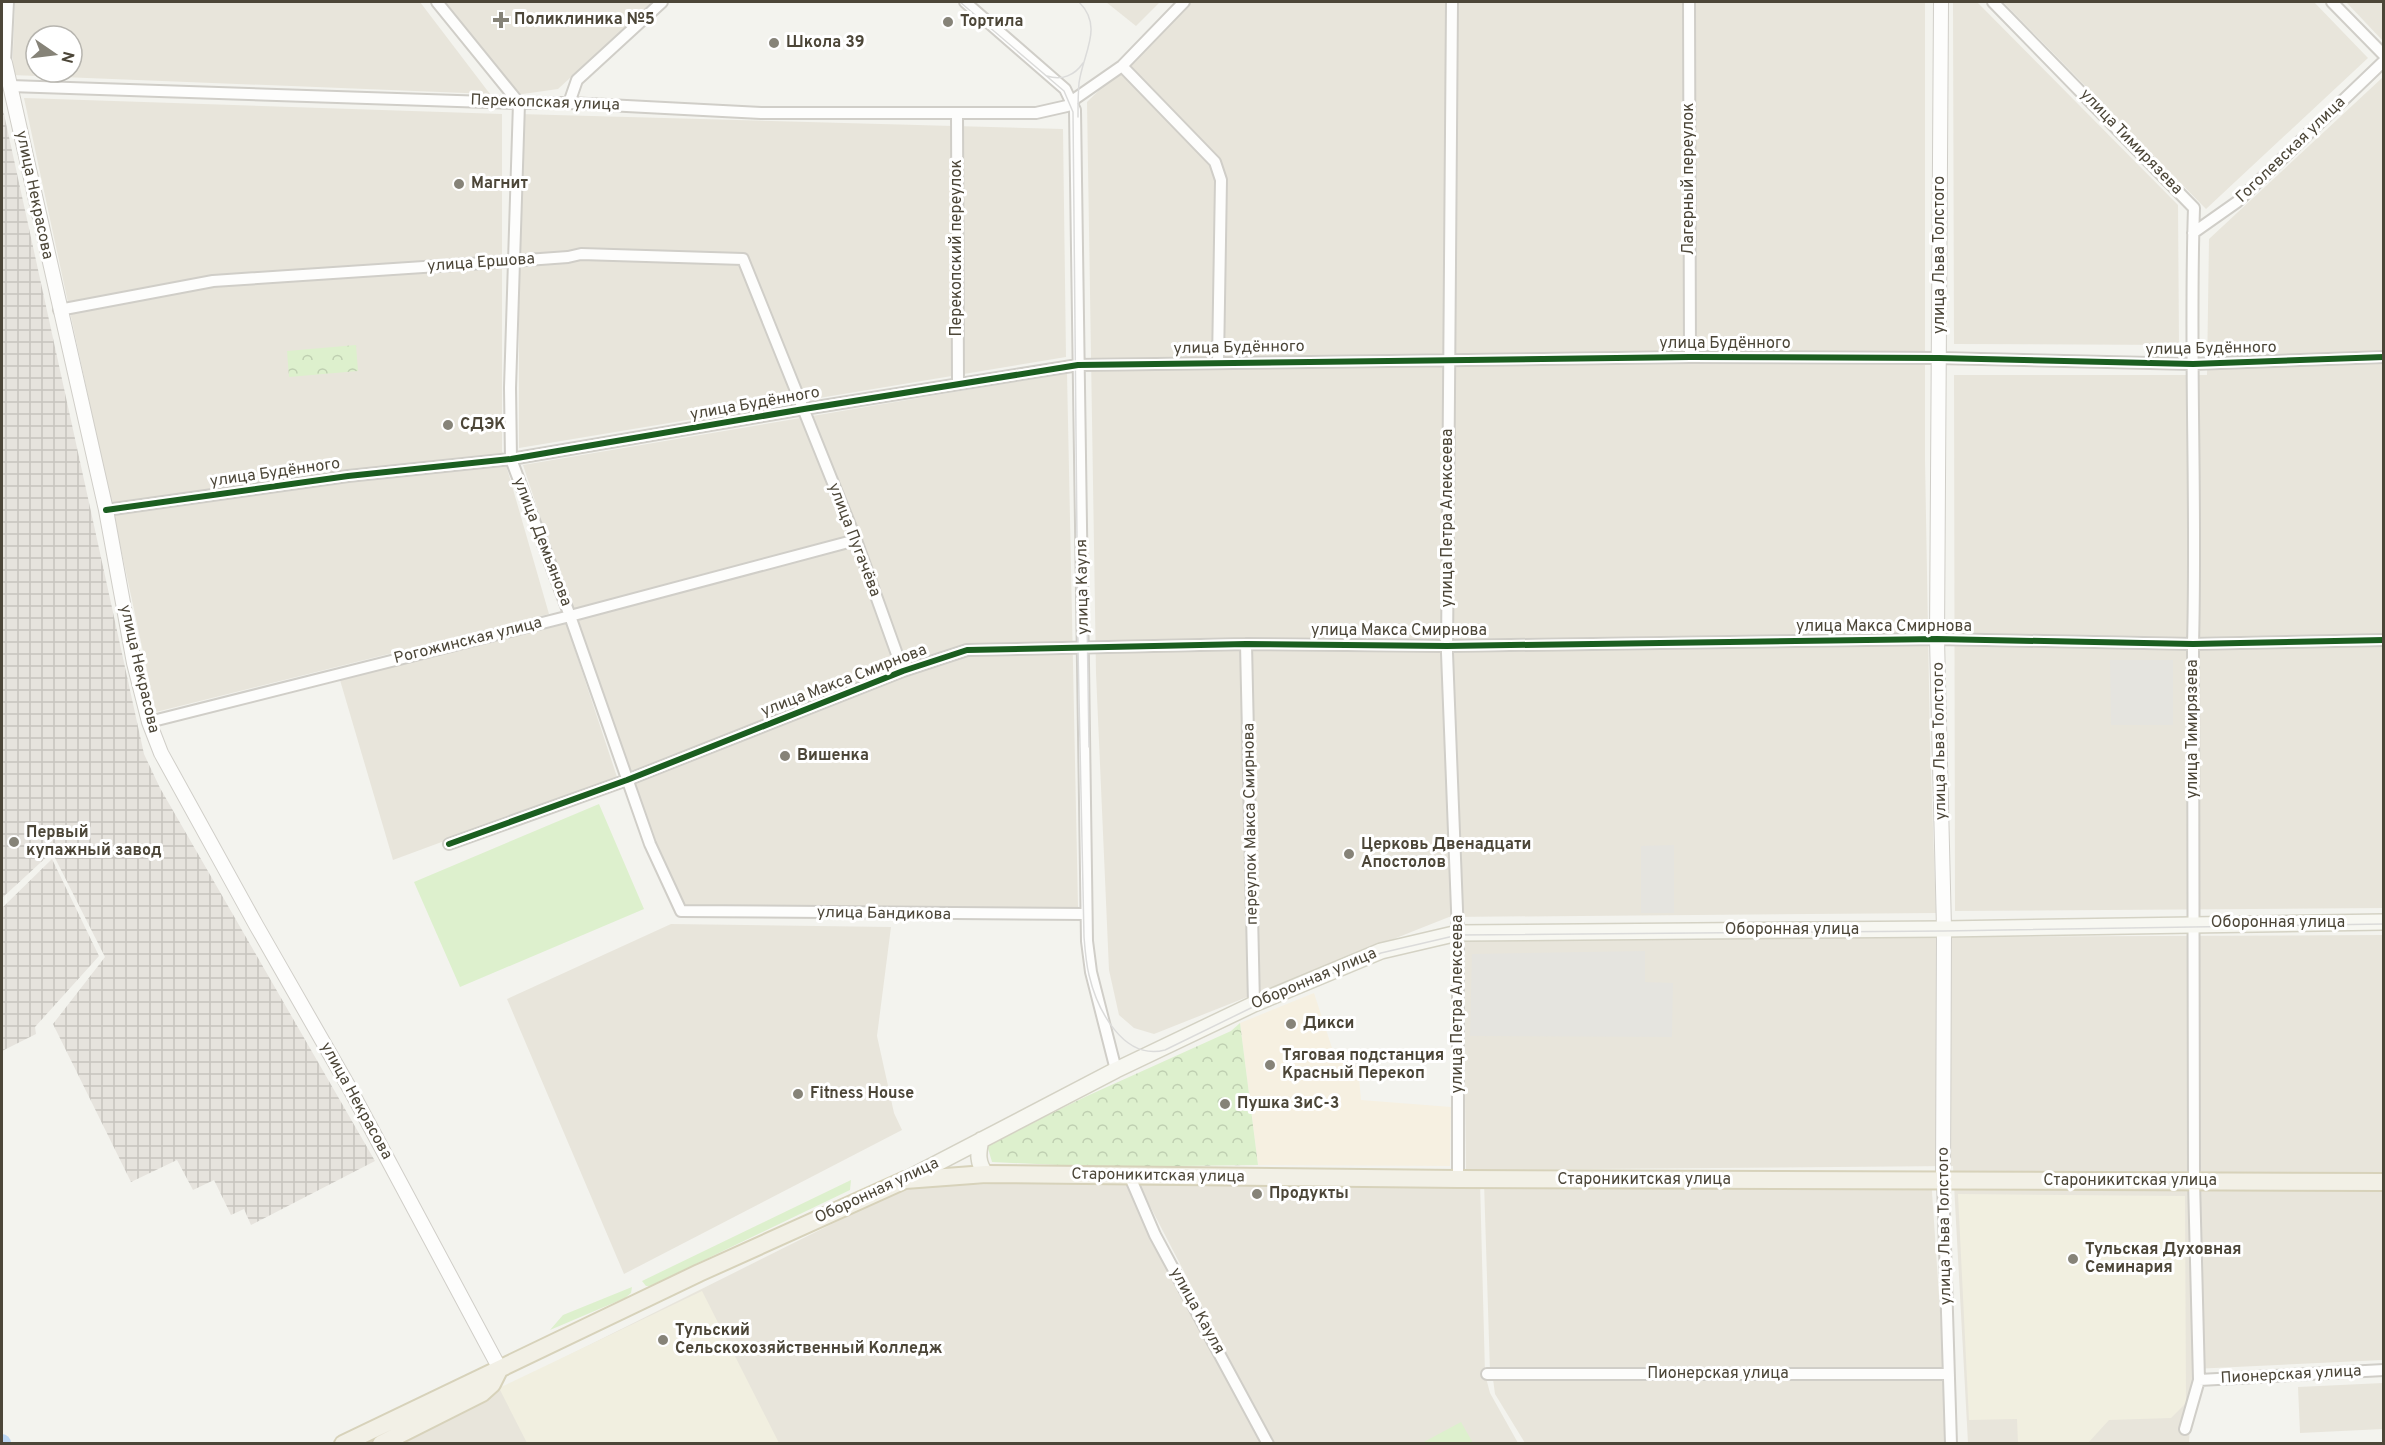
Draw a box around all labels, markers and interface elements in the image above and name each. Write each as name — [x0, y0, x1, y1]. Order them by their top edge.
place label: Поликлиника №5 — [514, 10, 655, 30]
marker: Поликлиника №5 — [492, 11, 510, 29]
place label: Тортила — [960, 12, 1023, 32]
marker: Тортила — [941, 15, 955, 29]
north arrow — [24, 24, 84, 84]
place label: Школа 39 — [786, 33, 865, 53]
marker: Школа 39 — [767, 36, 781, 50]
text: N — [56, 49, 78, 65]
street label: улица Тимирязева — [2075, 85, 2187, 199]
street label: Перекопская улица — [470, 90, 620, 116]
street label: Гоголевская улица — [2232, 93, 2350, 207]
street label: Лагерный переулок — [1679, 103, 1699, 255]
street label: улица Некрасова — [11, 129, 57, 261]
street label: Перекопский переулок — [947, 159, 967, 337]
place label: Магнит — [471, 174, 528, 194]
street label: улица Льва Толстого — [1930, 176, 1950, 334]
marker: Магнит — [452, 177, 466, 191]
street label: улица Ершова — [426, 249, 536, 277]
street label: улица Будённого — [1659, 334, 1791, 354]
street label: улица Будённого — [1173, 337, 1305, 359]
street label: улица Будённого — [2145, 338, 2277, 360]
street label: улица Будённого — [689, 383, 821, 425]
place label: СДЭК — [460, 415, 506, 435]
marker: СДЭК — [441, 418, 455, 432]
street label: улица Петра Алексеева — [1438, 428, 1458, 608]
street label: улица Будённого — [209, 454, 341, 492]
street label: улица Демьянова — [508, 475, 576, 609]
street label: улица Пугачёва — [823, 480, 885, 600]
street label: улица Кауля — [1072, 539, 1094, 635]
street label: улица Некрасова — [115, 603, 163, 735]
street label: Рогожинская улица — [392, 613, 544, 669]
street label: улица Макса Смирнова — [1796, 617, 1972, 637]
street label: улица Макса Смирнова — [1311, 621, 1487, 641]
street label: улица Макса Смирнова — [758, 640, 930, 722]
street label: улица Тимирязева — [2183, 659, 2203, 799]
street label: улица Льва Толстого — [1929, 662, 1951, 820]
street label: переулок Макса Смирнова — [1239, 723, 1263, 925]
place label: Вишенка — [797, 746, 869, 766]
marker: Вишенка — [778, 749, 792, 763]
place label: Первый купажный завод — [26, 823, 162, 861]
marker: Первый купажный завод — [7, 835, 21, 849]
place label: Церковь Двенадцати Апостолов — [1361, 835, 1531, 873]
marker: Церковь Двенадцати Апостолов — [1342, 847, 1356, 861]
street label: улица Бандикова — [817, 903, 951, 925]
street label: Оборонная улица — [2211, 913, 2345, 933]
street label: улица Петра Алексеева — [1448, 914, 1468, 1094]
street label: Оборонная улица — [1725, 920, 1859, 940]
street label: Оборонная улица — [1248, 944, 1380, 1014]
place label: Дикси — [1303, 1014, 1354, 1034]
marker: Дикси — [1284, 1017, 1298, 1031]
street label: улица Некрасова — [315, 1039, 397, 1163]
place label: Тяговая подстанция Красный Перекоп — [1282, 1046, 1444, 1084]
marker: Тяговая подстанция Красный Перекоп — [1263, 1058, 1277, 1072]
place label: Fitness House — [810, 1084, 914, 1104]
marker: Fitness House — [791, 1087, 805, 1101]
place label: Пушка ЗиС-3 — [1237, 1094, 1339, 1114]
marker: Пушка ЗиС-3 — [1218, 1097, 1232, 1111]
street label: улица Льва Толстого — [1934, 1147, 1956, 1305]
street label: Оборонная улица — [812, 1154, 942, 1228]
street label: Староникитская улица — [1071, 1164, 1245, 1188]
street label: Староникитская улица — [1557, 1170, 1731, 1190]
street label: Староникитская улица — [2043, 1171, 2217, 1191]
place label: Продукты — [1269, 1184, 1349, 1204]
marker: Продукты — [1250, 1187, 1264, 1201]
place label: Тульская Духовная Семинария — [2085, 1240, 2242, 1278]
marker: Тульская Духовная Семинария — [2066, 1252, 2080, 1266]
street label: улица Кауля — [1165, 1264, 1229, 1358]
place label: Тульский Сельскохозяйственный Колледж — [675, 1321, 943, 1359]
marker: Тульский Сельскохозяйственный Колледж — [656, 1333, 670, 1347]
street label: Пионерская улица — [2220, 1361, 2362, 1389]
street label: Пионерская улица — [1647, 1364, 1789, 1384]

